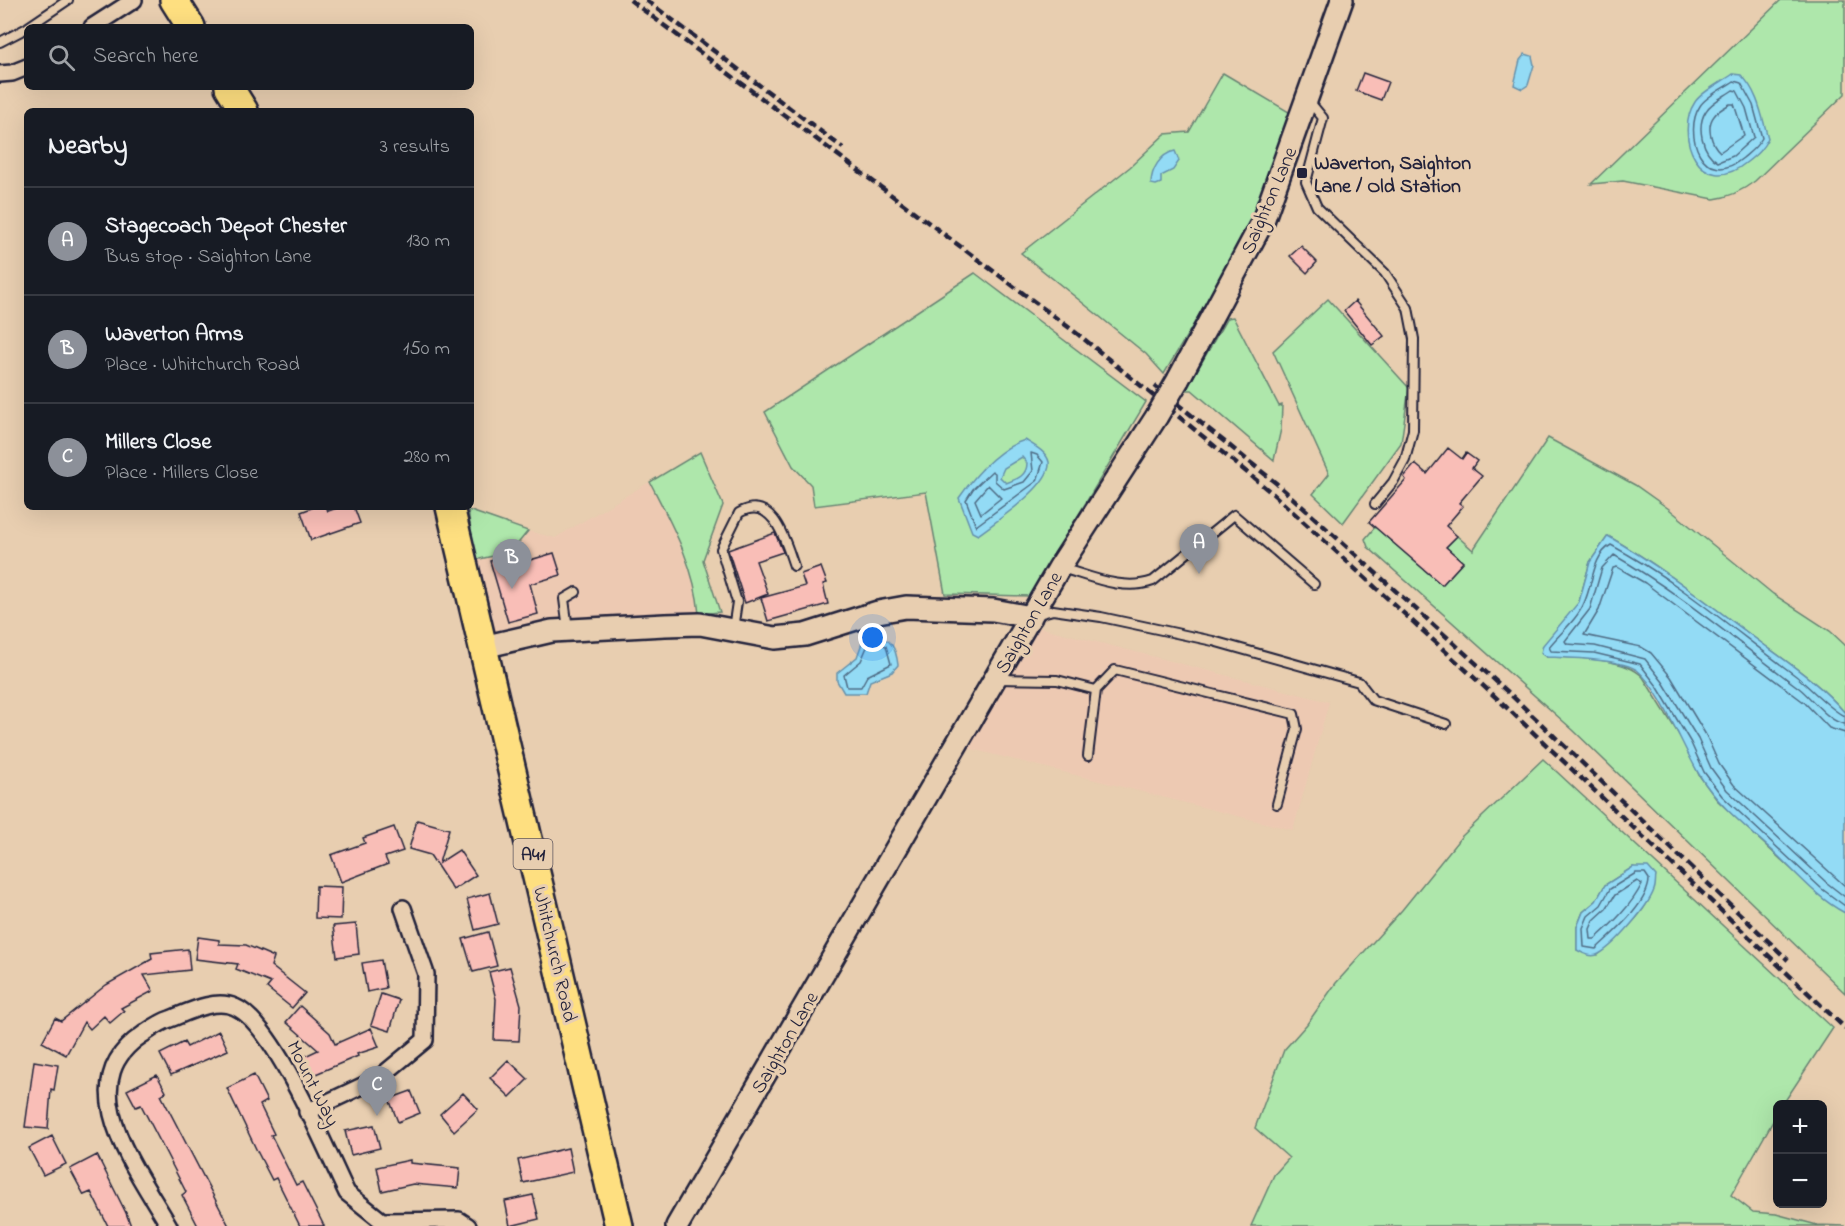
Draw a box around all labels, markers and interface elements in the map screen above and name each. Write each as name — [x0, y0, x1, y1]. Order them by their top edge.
search box — [24, 24, 474, 90]
icon: search — [45, 41, 78, 74]
text: Search here — [93, 41, 198, 73]
text: Nearby — [48, 128, 127, 166]
text: 3 results — [380, 133, 450, 162]
street label: Saighton Lane — [1235, 143, 1307, 259]
place label: Waverton, Saighton Lane / Old Station — [1314, 150, 1471, 202]
marker: Waverton, Saighton Lane / Old Station — [1295, 166, 1309, 180]
text: Stagecoach Depot Chester — [105, 211, 347, 243]
text: A — [61, 227, 74, 256]
text: 130 m — [406, 227, 450, 256]
text: Bus stop · Saighton Lane — [105, 243, 311, 272]
text: Waverton Arms — [105, 319, 244, 351]
text: B — [61, 335, 74, 364]
text: 150 m — [403, 335, 450, 364]
text: Place · Whitchurch Road — [105, 351, 300, 380]
text: Millers Close — [105, 427, 211, 459]
text: C — [62, 443, 73, 472]
text: 280 m — [403, 443, 450, 472]
text: Place · Millers Close — [105, 459, 258, 488]
pin: A — [1180, 524, 1218, 574]
pin: B — [492, 540, 532, 589]
street label: Saighton Lane — [989, 567, 1072, 680]
your location — [858, 623, 887, 652]
road number: A41 — [514, 839, 552, 869]
street label: Whitchurch Road — [524, 884, 583, 1025]
street label: Saighton Lane — [745, 987, 828, 1100]
street label: Mount Way — [278, 1036, 346, 1132]
pin: C — [358, 1066, 397, 1116]
map controls — [1773, 1100, 1827, 1208]
button: + — [1773, 1100, 1827, 1154]
button: − — [1773, 1154, 1827, 1208]

